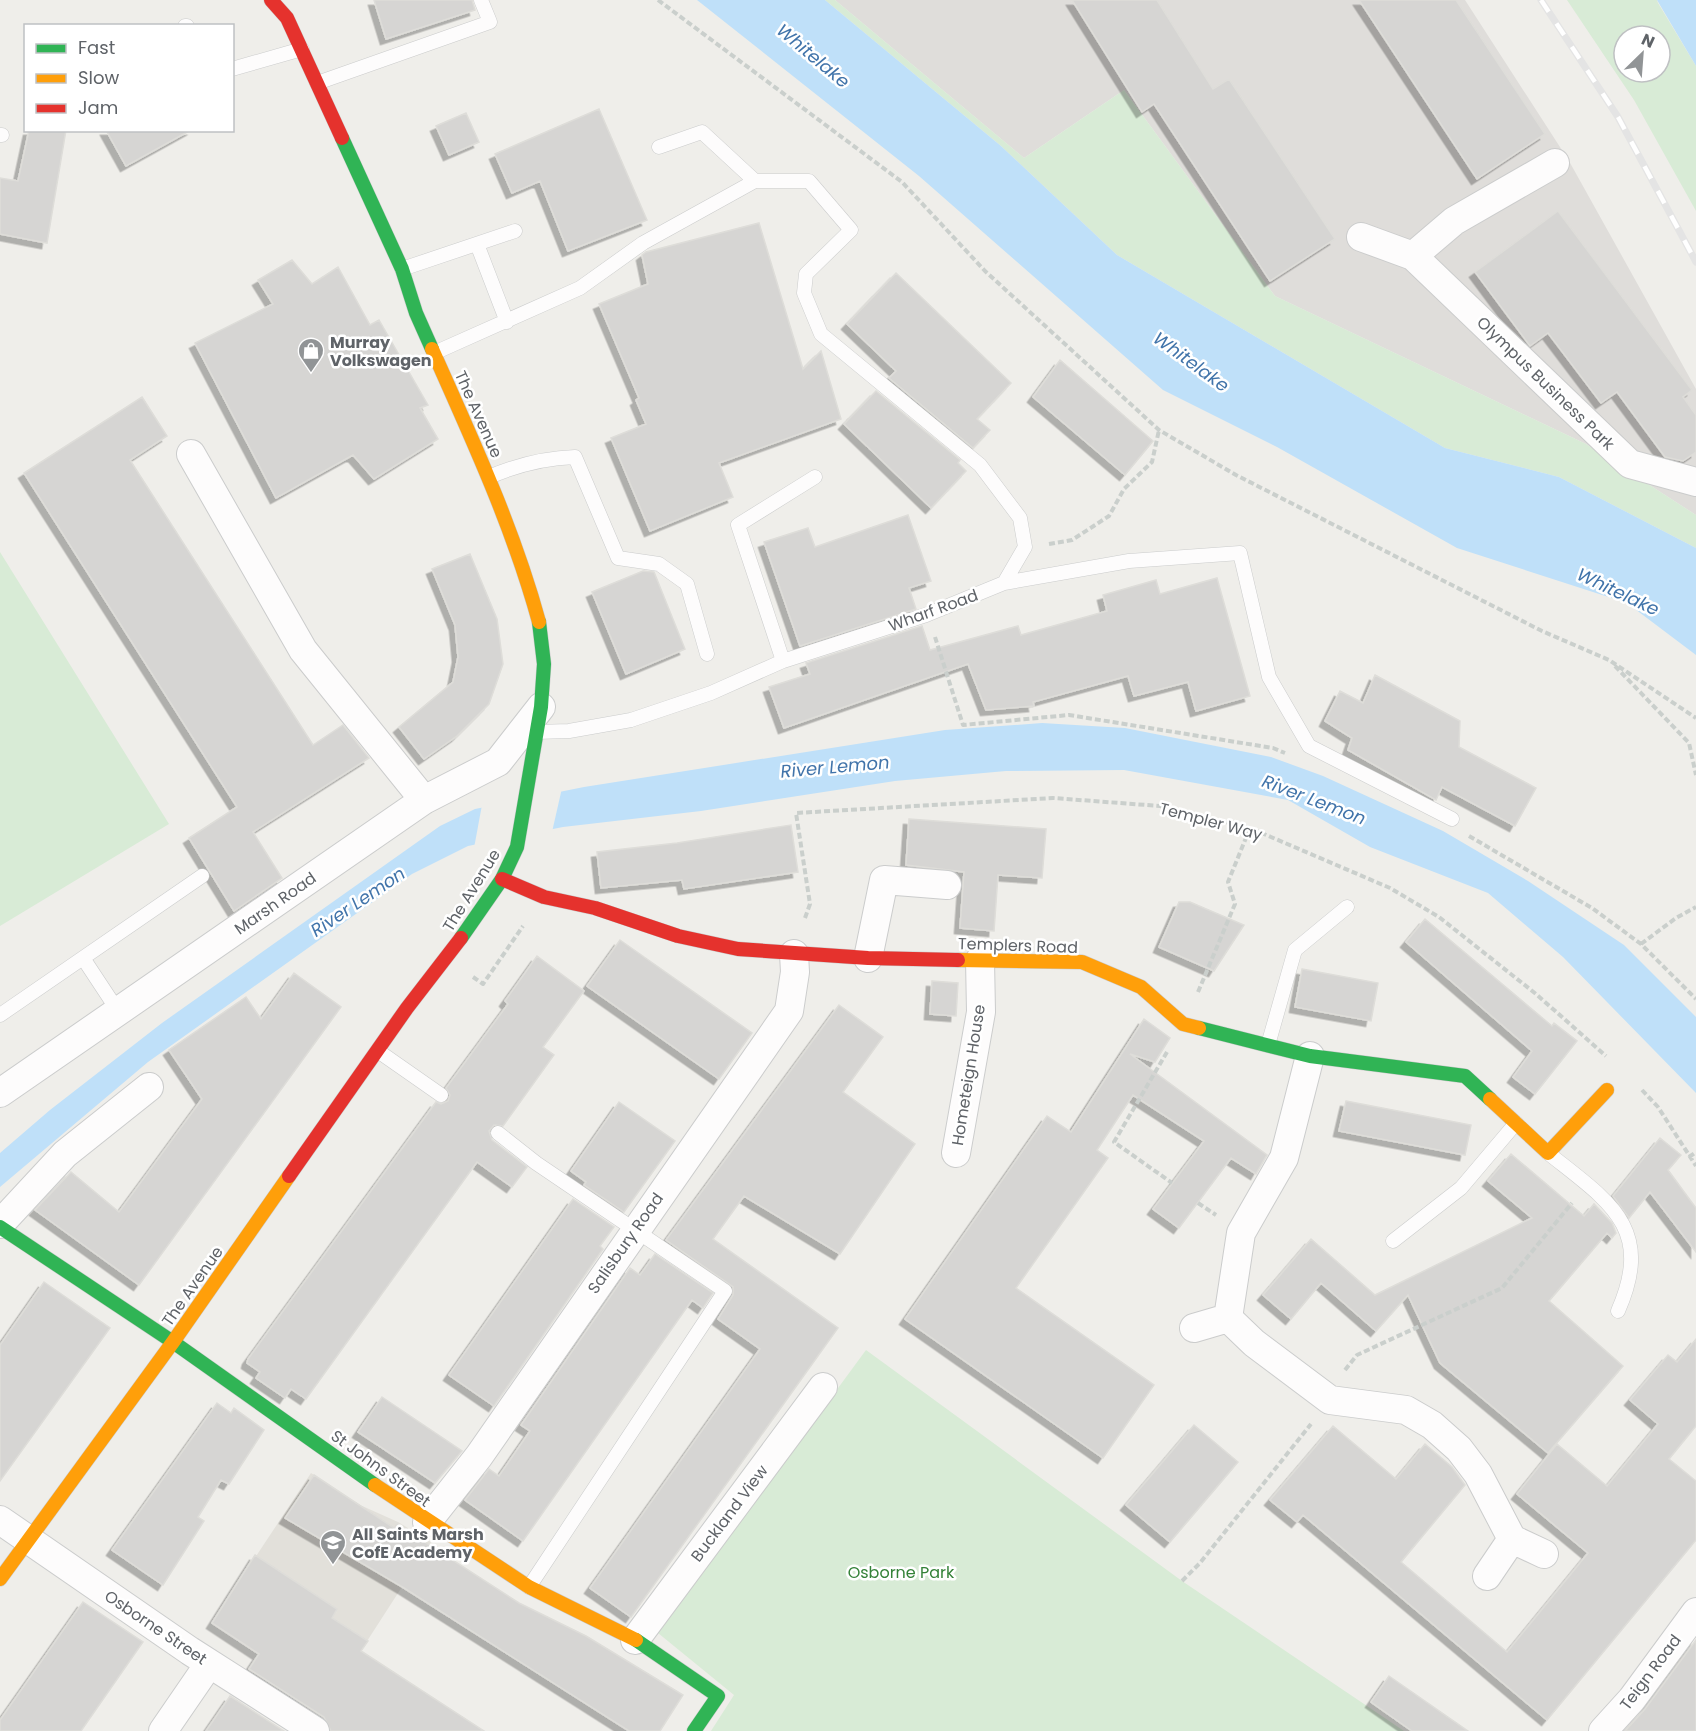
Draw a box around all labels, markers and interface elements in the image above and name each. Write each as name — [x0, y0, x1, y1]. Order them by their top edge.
water label: Whitelake — [771, 18, 855, 94]
legend — [24, 24, 234, 132]
north arrow — [1612, 24, 1672, 84]
text: N — [1638, 28, 1658, 54]
text: Fast — [78, 35, 115, 60]
text: Slow — [78, 65, 120, 90]
text: Jam — [78, 95, 118, 120]
street label: Olympus Business Park — [1472, 311, 1620, 456]
water label: Whitelake — [1148, 326, 1234, 398]
place label: Murray Volkswagen — [330, 331, 432, 372]
shop icon: Murray Volkswagen — [296, 336, 326, 374]
street label: The Avenue — [449, 367, 508, 462]
water label: Whitelake — [1573, 562, 1663, 622]
street label: Wharf Road — [885, 584, 981, 637]
water label: River Lemon — [779, 749, 890, 784]
water label: River Lemon — [1259, 768, 1370, 831]
street label: Templer Way — [1157, 797, 1265, 846]
street label: The Avenue — [437, 845, 506, 936]
water label: River Lemon — [305, 861, 410, 942]
street label: Marsh Road — [230, 867, 321, 940]
street label: Templers Road — [958, 932, 1078, 959]
street label: Hometeign House — [946, 1003, 991, 1147]
street label: Salisbury Road — [582, 1188, 669, 1298]
street label: The Avenue — [156, 1241, 229, 1331]
street label: St Johns Street — [326, 1424, 435, 1513]
street label: Buckland View — [685, 1460, 773, 1566]
place label: All Saints Marsh CofE Academy — [352, 1523, 484, 1564]
school or university icon: All Saints Marsh CofE Academy — [318, 1528, 348, 1566]
park label: Osborne Park — [848, 1561, 955, 1584]
street label: Osborne Street — [100, 1585, 212, 1670]
street label: Teign Road — [1614, 1630, 1687, 1715]

